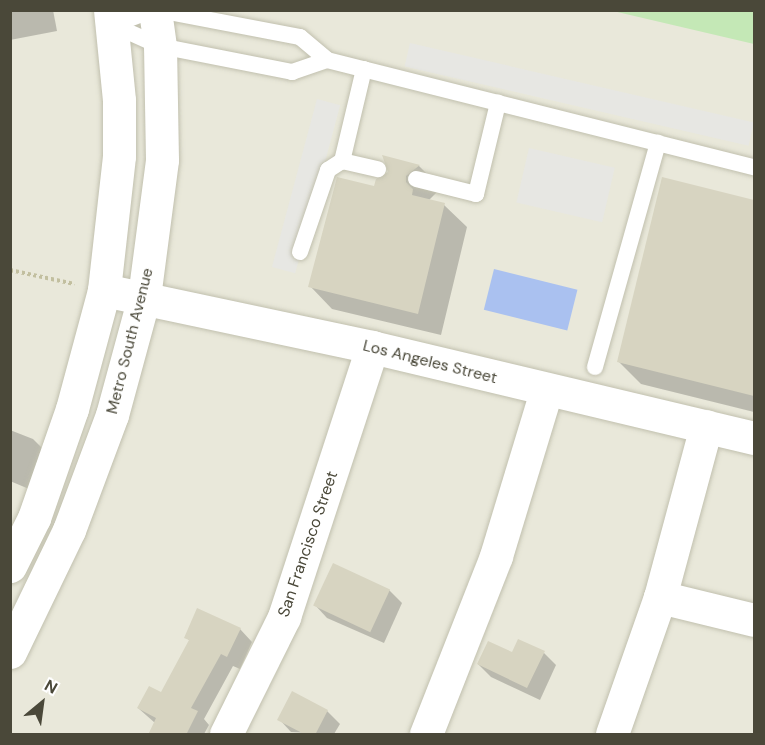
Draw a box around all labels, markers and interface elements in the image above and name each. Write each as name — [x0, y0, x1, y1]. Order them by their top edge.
street label: Metro South Avenue — [103, 266, 157, 416]
street label: Los Angeles Street — [361, 336, 499, 388]
street label: San Francisco Street — [274, 469, 342, 619]
north arrow — [12, 673, 72, 733]
text: N — [41, 675, 61, 699]

